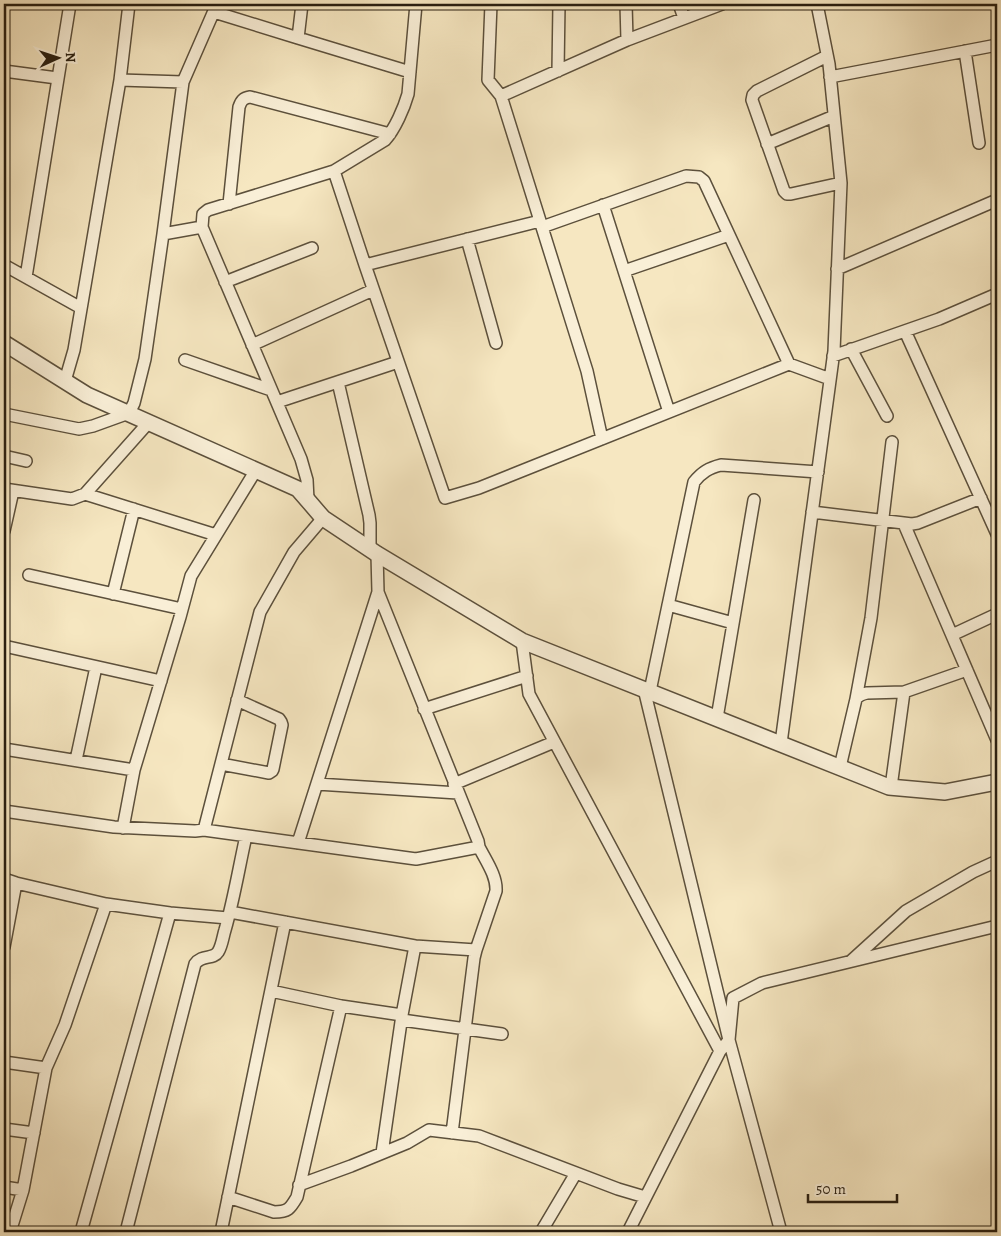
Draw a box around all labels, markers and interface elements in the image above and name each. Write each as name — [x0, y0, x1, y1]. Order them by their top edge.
north arrow — [32, 32, 82, 82]
text: N — [61, 52, 80, 63]
scale bar — [808, 1171, 897, 1203]
text: 50 m — [816, 1179, 846, 1199]

